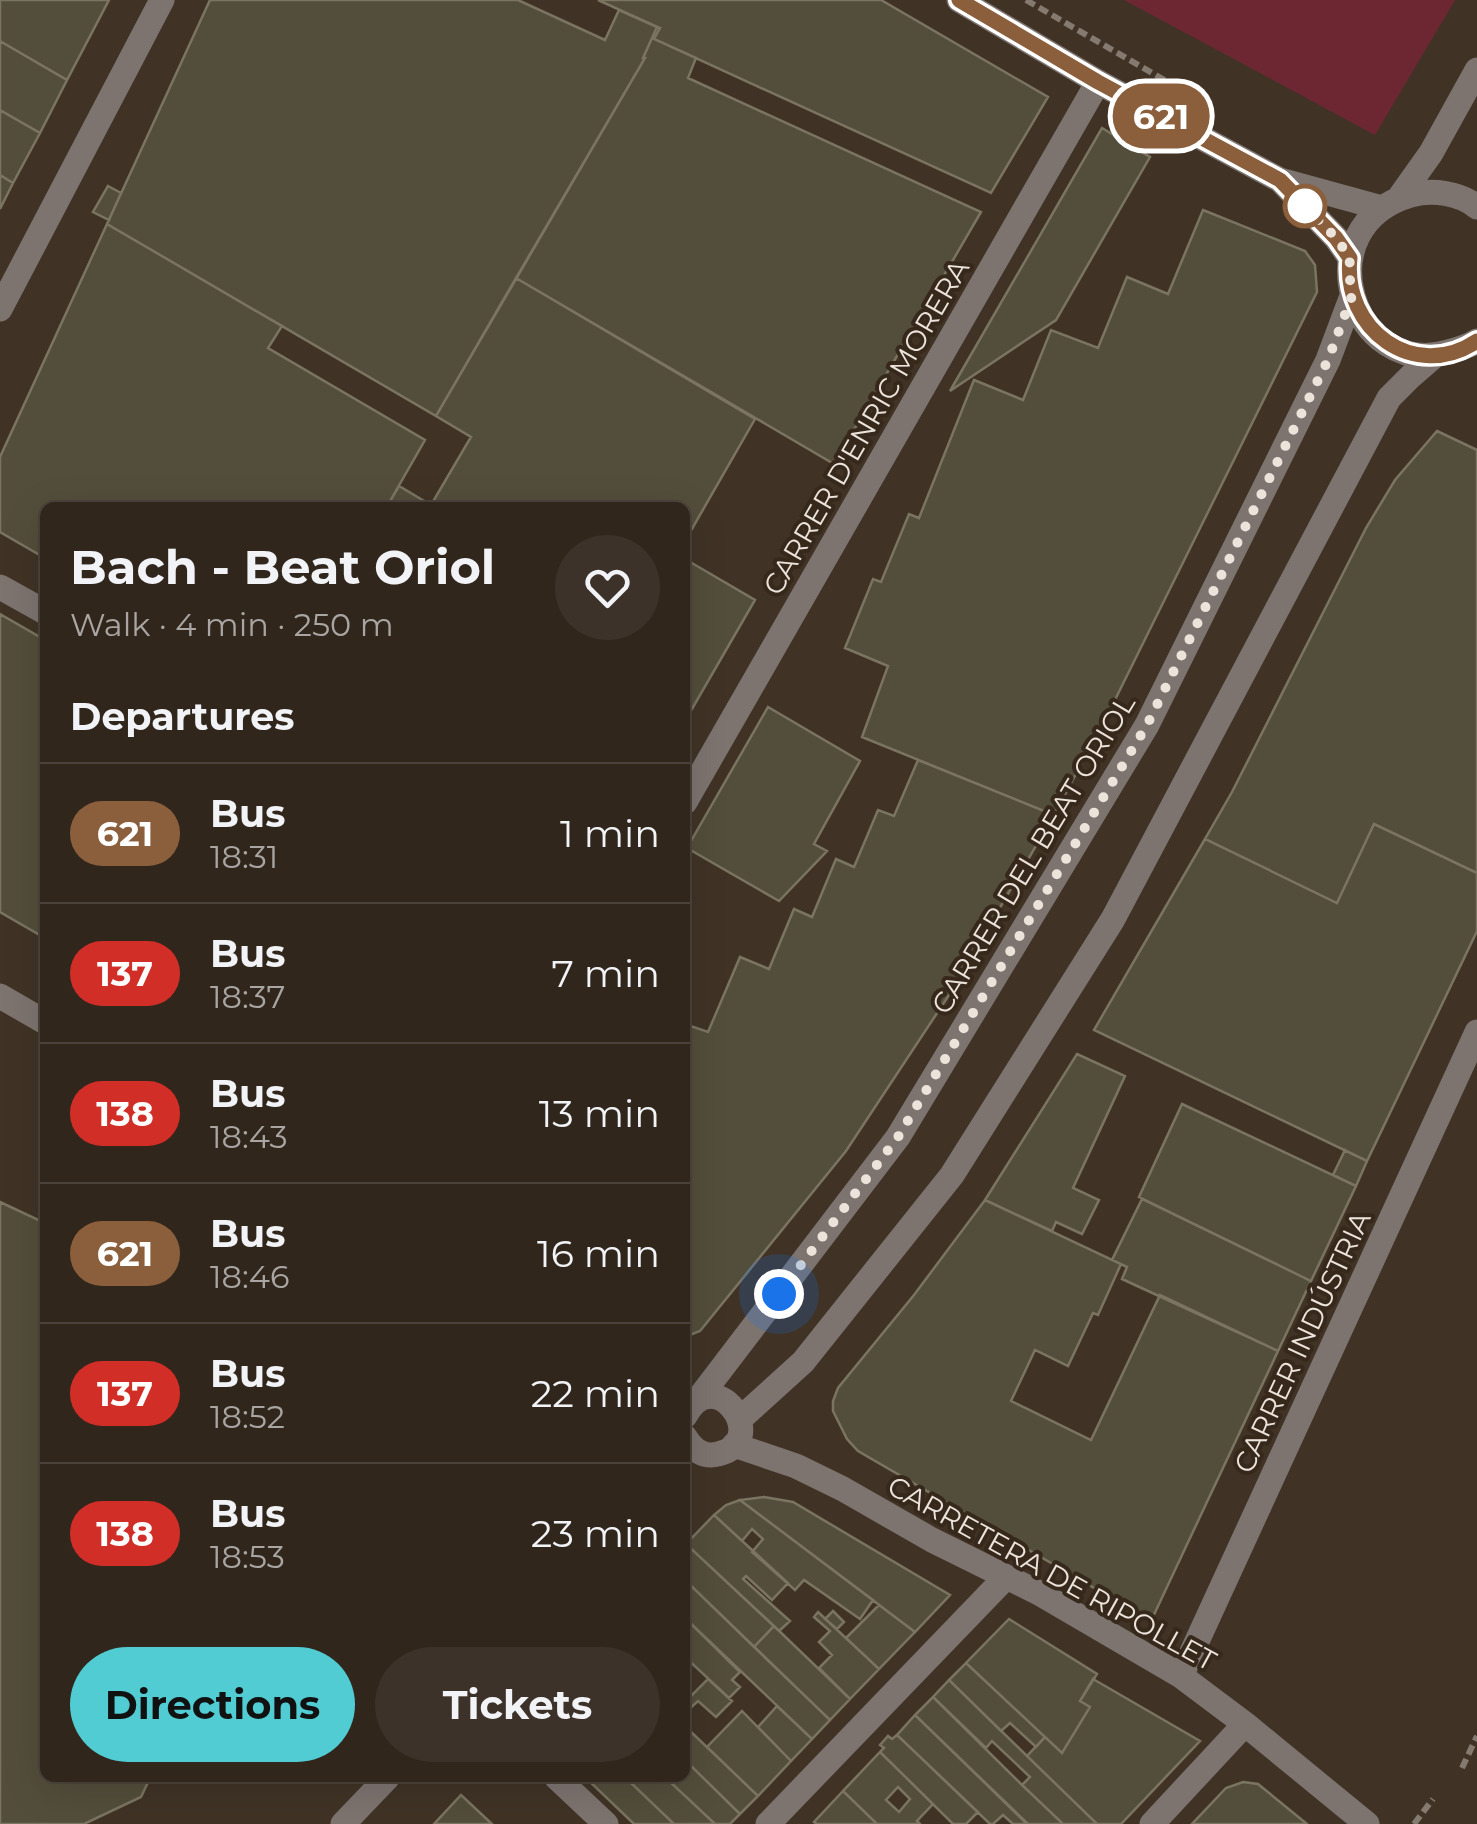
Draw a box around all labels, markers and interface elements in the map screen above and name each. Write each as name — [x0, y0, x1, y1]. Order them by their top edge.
line badge: 621 — [1104, 84, 1218, 148]
text: 621 — [1133, 95, 1189, 138]
unlabelled marker — [1284, 185, 1326, 227]
street label: CARRER D'ENRIC MORERA — [756, 253, 977, 601]
button: heart — [555, 535, 660, 640]
text: Bach - Beat Oriol — [70, 538, 495, 596]
text: Walk · 4 min · 250 m — [70, 605, 394, 644]
street label: CARRER DEL BEAT ORIOL — [924, 688, 1142, 1020]
text: Departures — [70, 693, 294, 740]
text: Bus — [210, 790, 285, 837]
text: 1 min — [560, 810, 660, 857]
text: 621 — [97, 812, 153, 855]
text: 18:31 — [210, 837, 278, 876]
text: Bus — [210, 930, 285, 977]
text: 7 min — [551, 950, 660, 997]
text: 137 — [97, 952, 153, 995]
text: 18:37 — [210, 977, 285, 1016]
text: Bus — [210, 1070, 285, 1117]
text: 13 min — [539, 1090, 660, 1137]
text: 138 — [96, 1092, 154, 1135]
text: 18:43 — [210, 1117, 287, 1156]
street label: CARRER INDÚSTRIA — [1226, 1205, 1378, 1478]
text: Bus — [210, 1210, 285, 1257]
text: 16 min — [537, 1230, 660, 1277]
text: 621 — [97, 1232, 153, 1275]
text: 18:46 — [210, 1257, 289, 1296]
your location — [754, 1269, 804, 1319]
text: Bus — [210, 1350, 285, 1397]
text: 22 min — [531, 1370, 660, 1417]
text: 137 — [97, 1372, 153, 1415]
text: 18:52 — [210, 1397, 285, 1436]
street label: CARRETERA DE RIPOLLET — [882, 1468, 1222, 1678]
text: Bus — [210, 1490, 285, 1537]
text: 23 min — [531, 1510, 660, 1557]
text: 138 — [96, 1512, 154, 1555]
text: 18:53 — [210, 1537, 285, 1576]
button: Directions — [70, 1647, 355, 1762]
button: Tickets — [375, 1647, 660, 1762]

